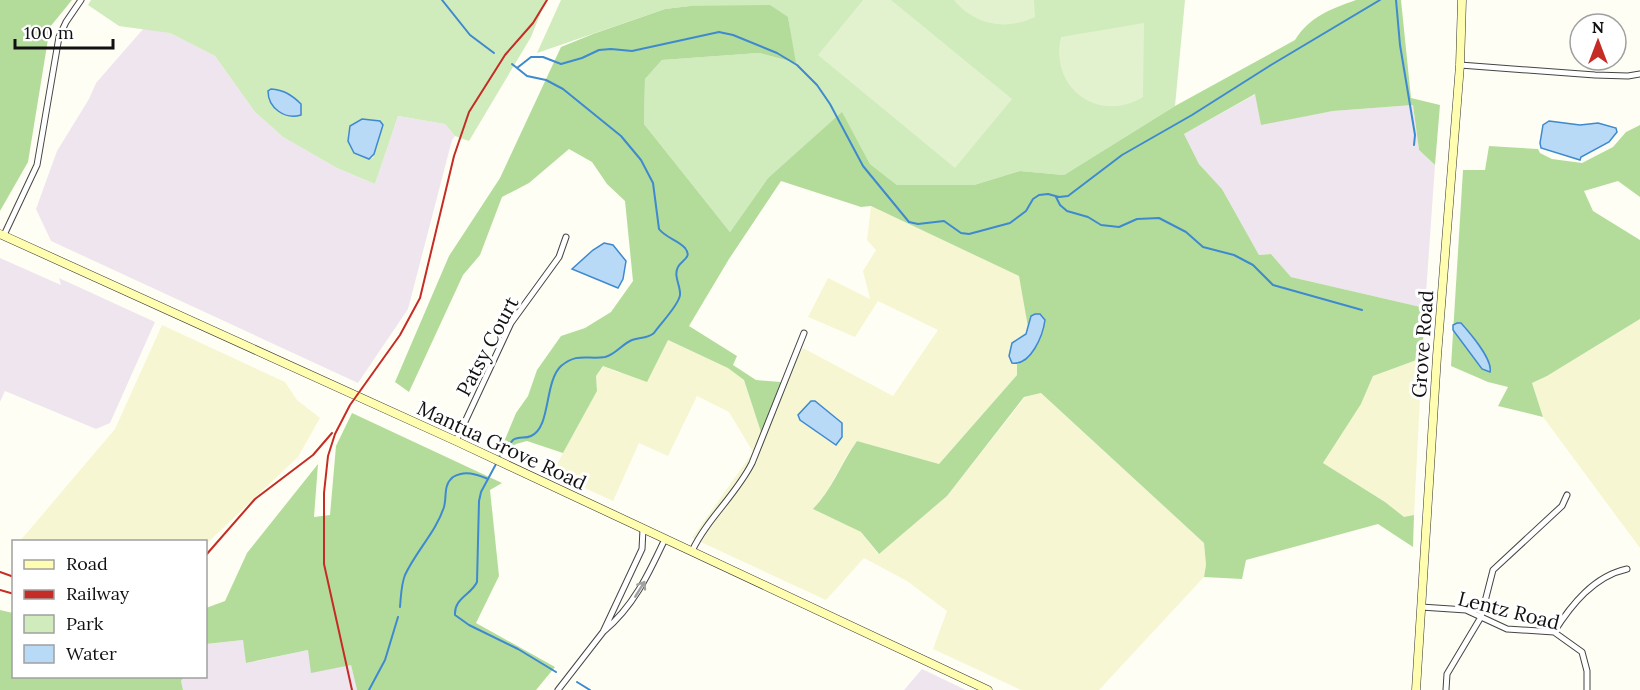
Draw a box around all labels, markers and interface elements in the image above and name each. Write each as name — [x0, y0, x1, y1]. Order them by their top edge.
scale bar — [15, 12, 112, 50]
north arrow — [1568, 12, 1628, 72]
text: N — [1592, 17, 1604, 37]
text: 100 m — [24, 21, 74, 44]
street label: Grove Road — [1406, 289, 1438, 399]
street label: Patsy Court — [450, 292, 524, 400]
street label: Mantua Grove Road — [413, 395, 591, 495]
legend — [12, 540, 207, 678]
text: Road — [66, 552, 108, 575]
one-way arrow — [634, 581, 646, 598]
text: Railway — [66, 582, 130, 605]
street label: Lentz Road — [1456, 585, 1563, 635]
text: Park — [66, 612, 104, 635]
text: Water — [66, 642, 117, 665]

